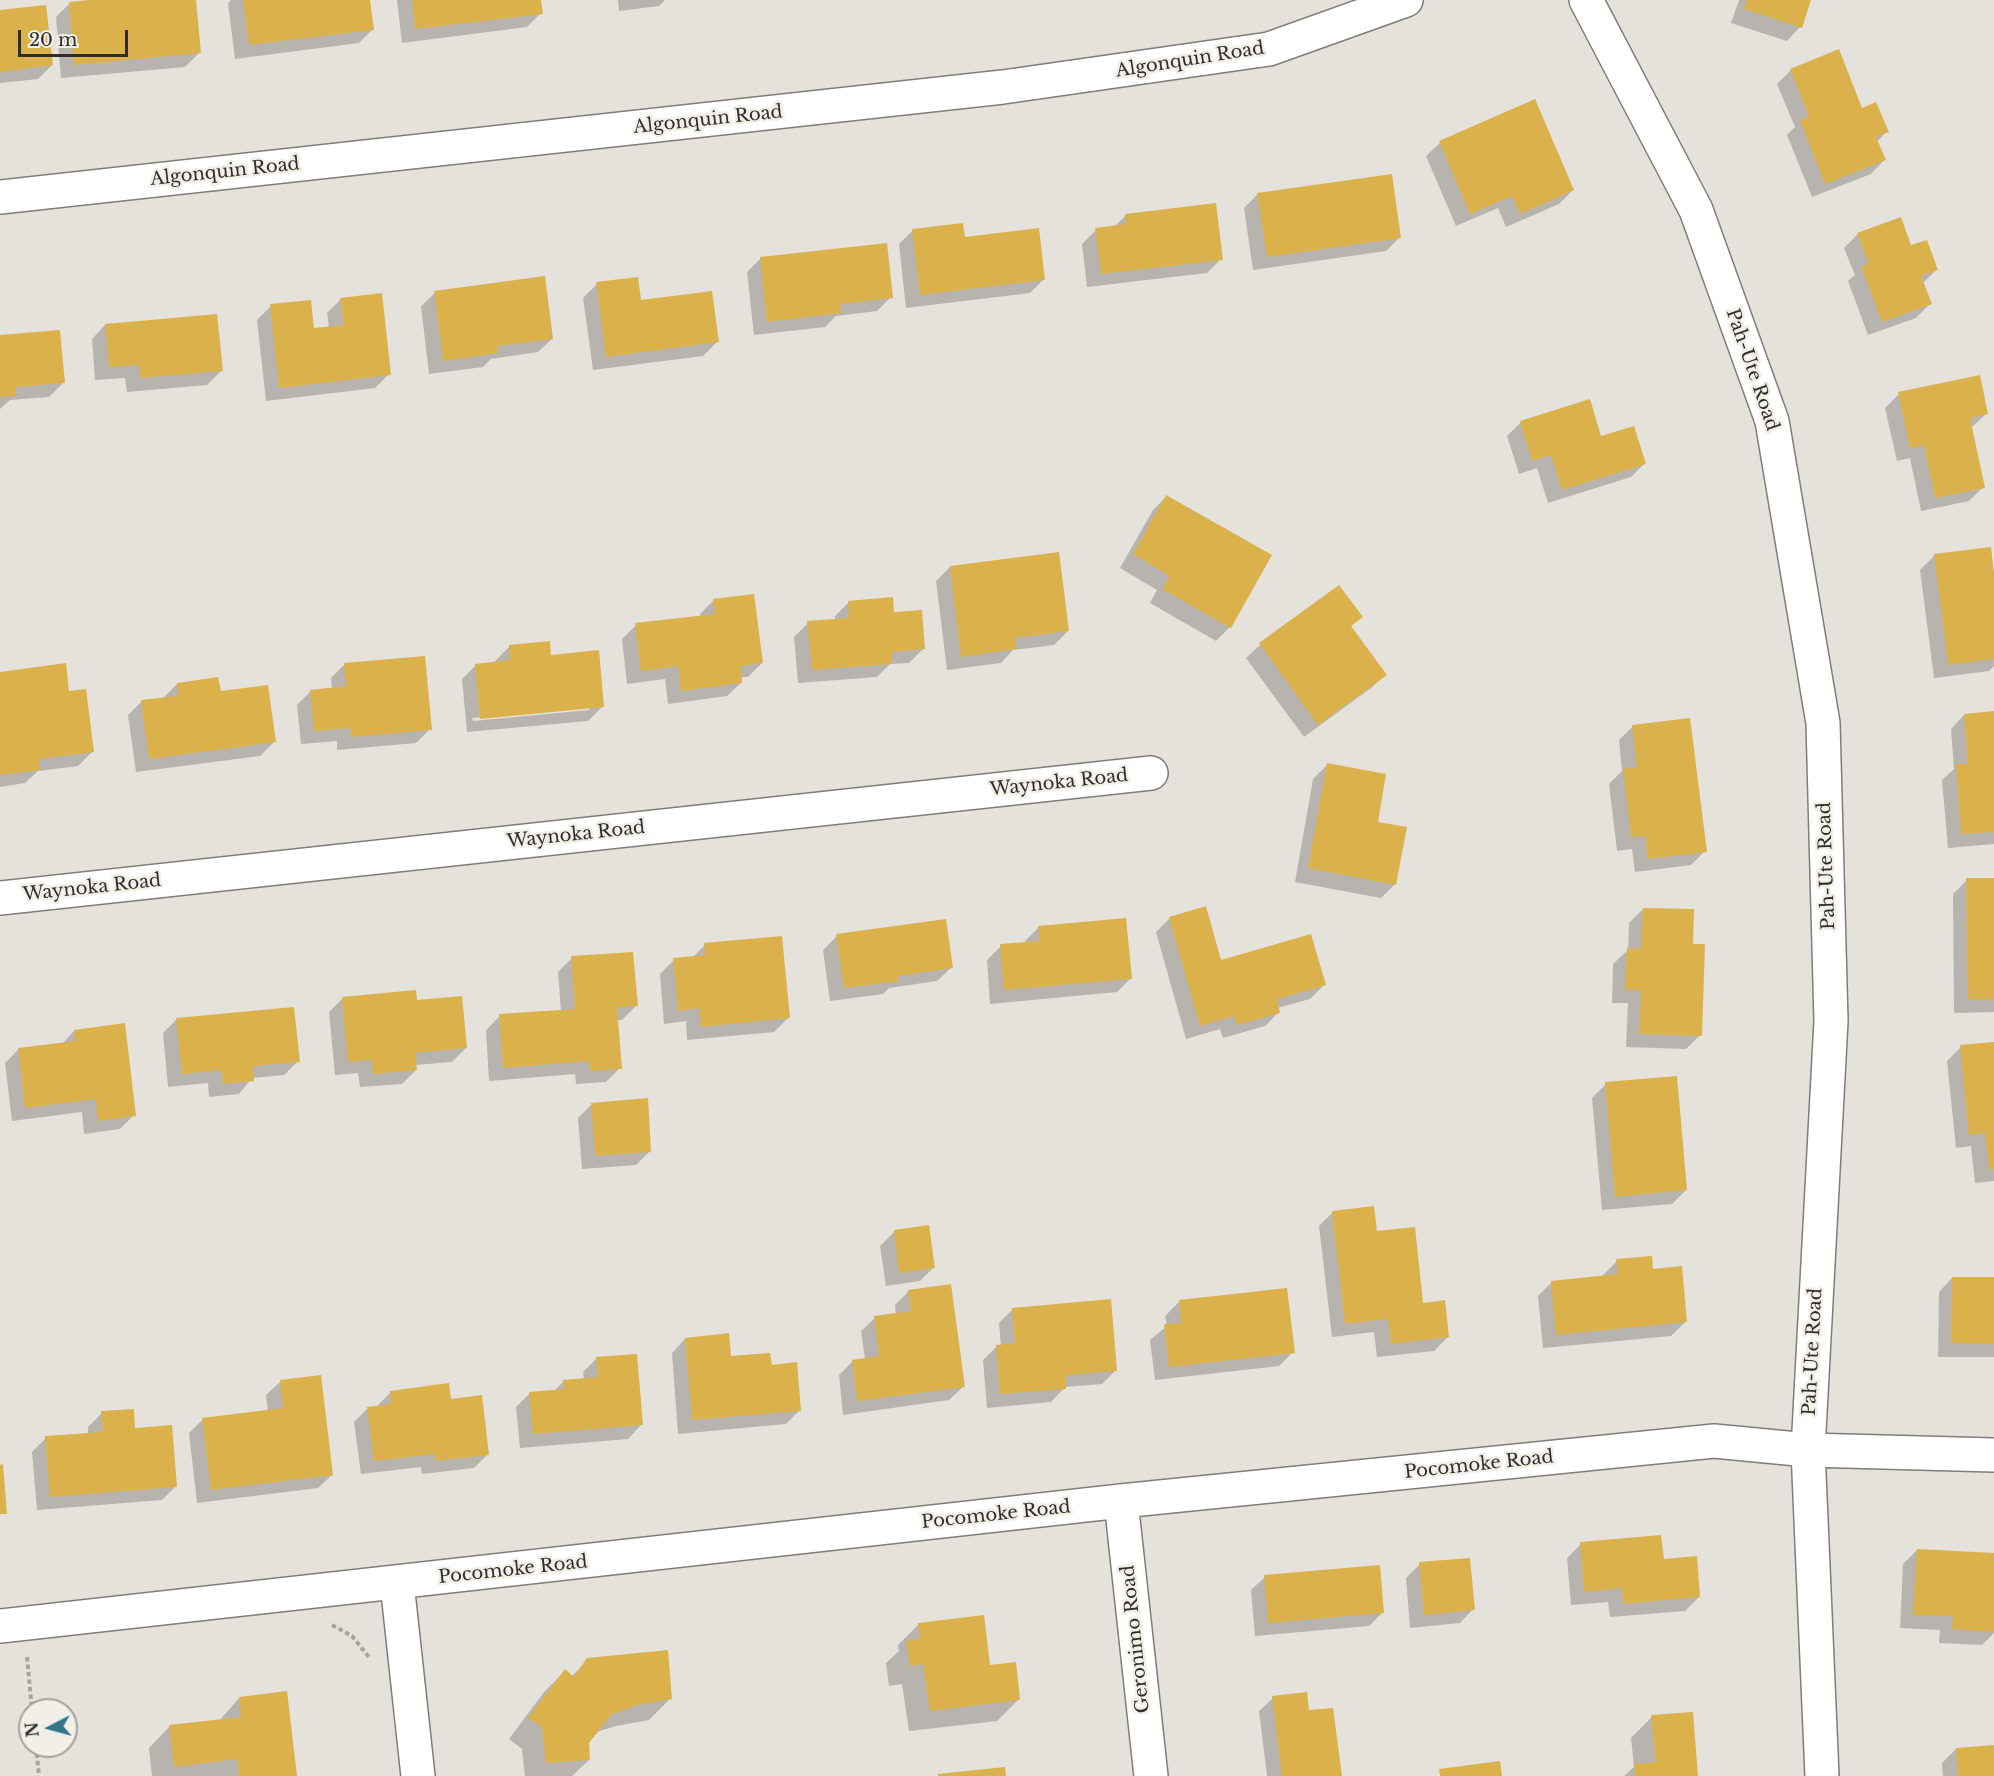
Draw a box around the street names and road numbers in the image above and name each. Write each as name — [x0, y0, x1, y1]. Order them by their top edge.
street label: Algonquin Road — [1114, 38, 1266, 82]
street label: Algonquin Road — [632, 101, 784, 139]
street label: Algonquin Road — [149, 153, 301, 191]
street label: Pah-Ute Road — [1721, 306, 1783, 434]
street label: Waynoka Road — [989, 765, 1129, 801]
street label: Pah-Ute Road — [1814, 802, 1840, 930]
street label: Waynoka Road — [506, 817, 646, 853]
street label: Waynoka Road — [22, 870, 162, 906]
street label: Pah-Ute Road — [1799, 1288, 1827, 1416]
street label: Pocomoke Road — [1403, 1446, 1555, 1484]
street label: Pocomoke Road — [920, 1496, 1072, 1534]
street label: Pocomoke Road — [437, 1551, 589, 1589]
street label: Geronimo Road — [1117, 1564, 1155, 1714]

